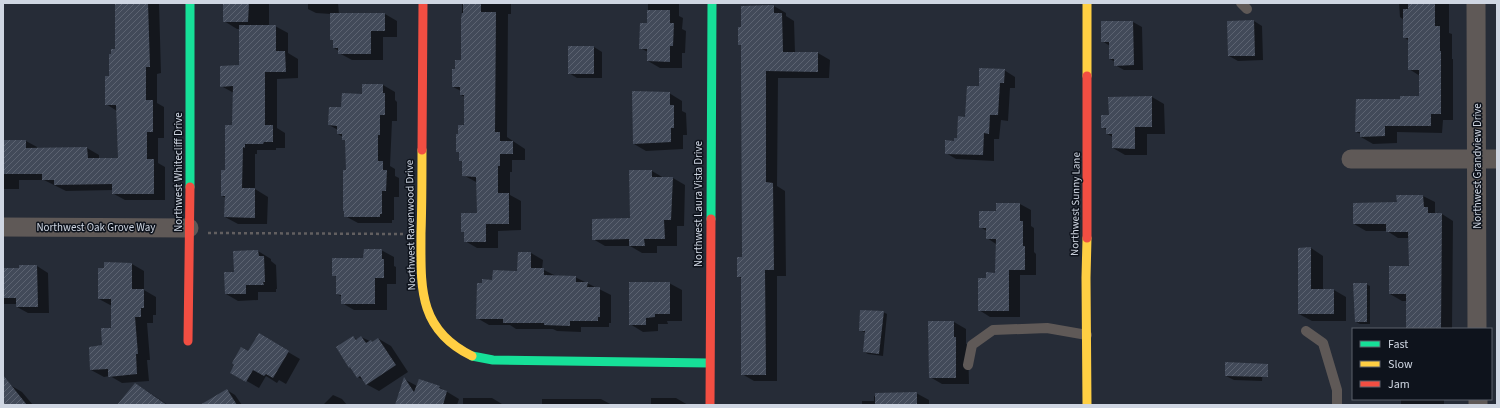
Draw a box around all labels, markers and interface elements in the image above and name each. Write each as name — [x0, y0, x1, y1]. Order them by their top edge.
street label: Northwest Grandview Drive — [1470, 103, 1485, 229]
street label: Northwest Whitecliff Drive — [171, 112, 186, 232]
street label: Northwest Laura Vista Drive — [691, 140, 706, 267]
street label: Northwest Sunny Lane — [1067, 151, 1084, 256]
street label: Northwest Ravenwood Drive — [402, 159, 419, 290]
street label: Northwest Oak Grove Way — [36, 220, 156, 235]
legend — [1352, 328, 1492, 400]
text: Fast — [1388, 336, 1408, 353]
text: Slow — [1388, 356, 1413, 373]
text: Jam — [1388, 376, 1410, 393]

